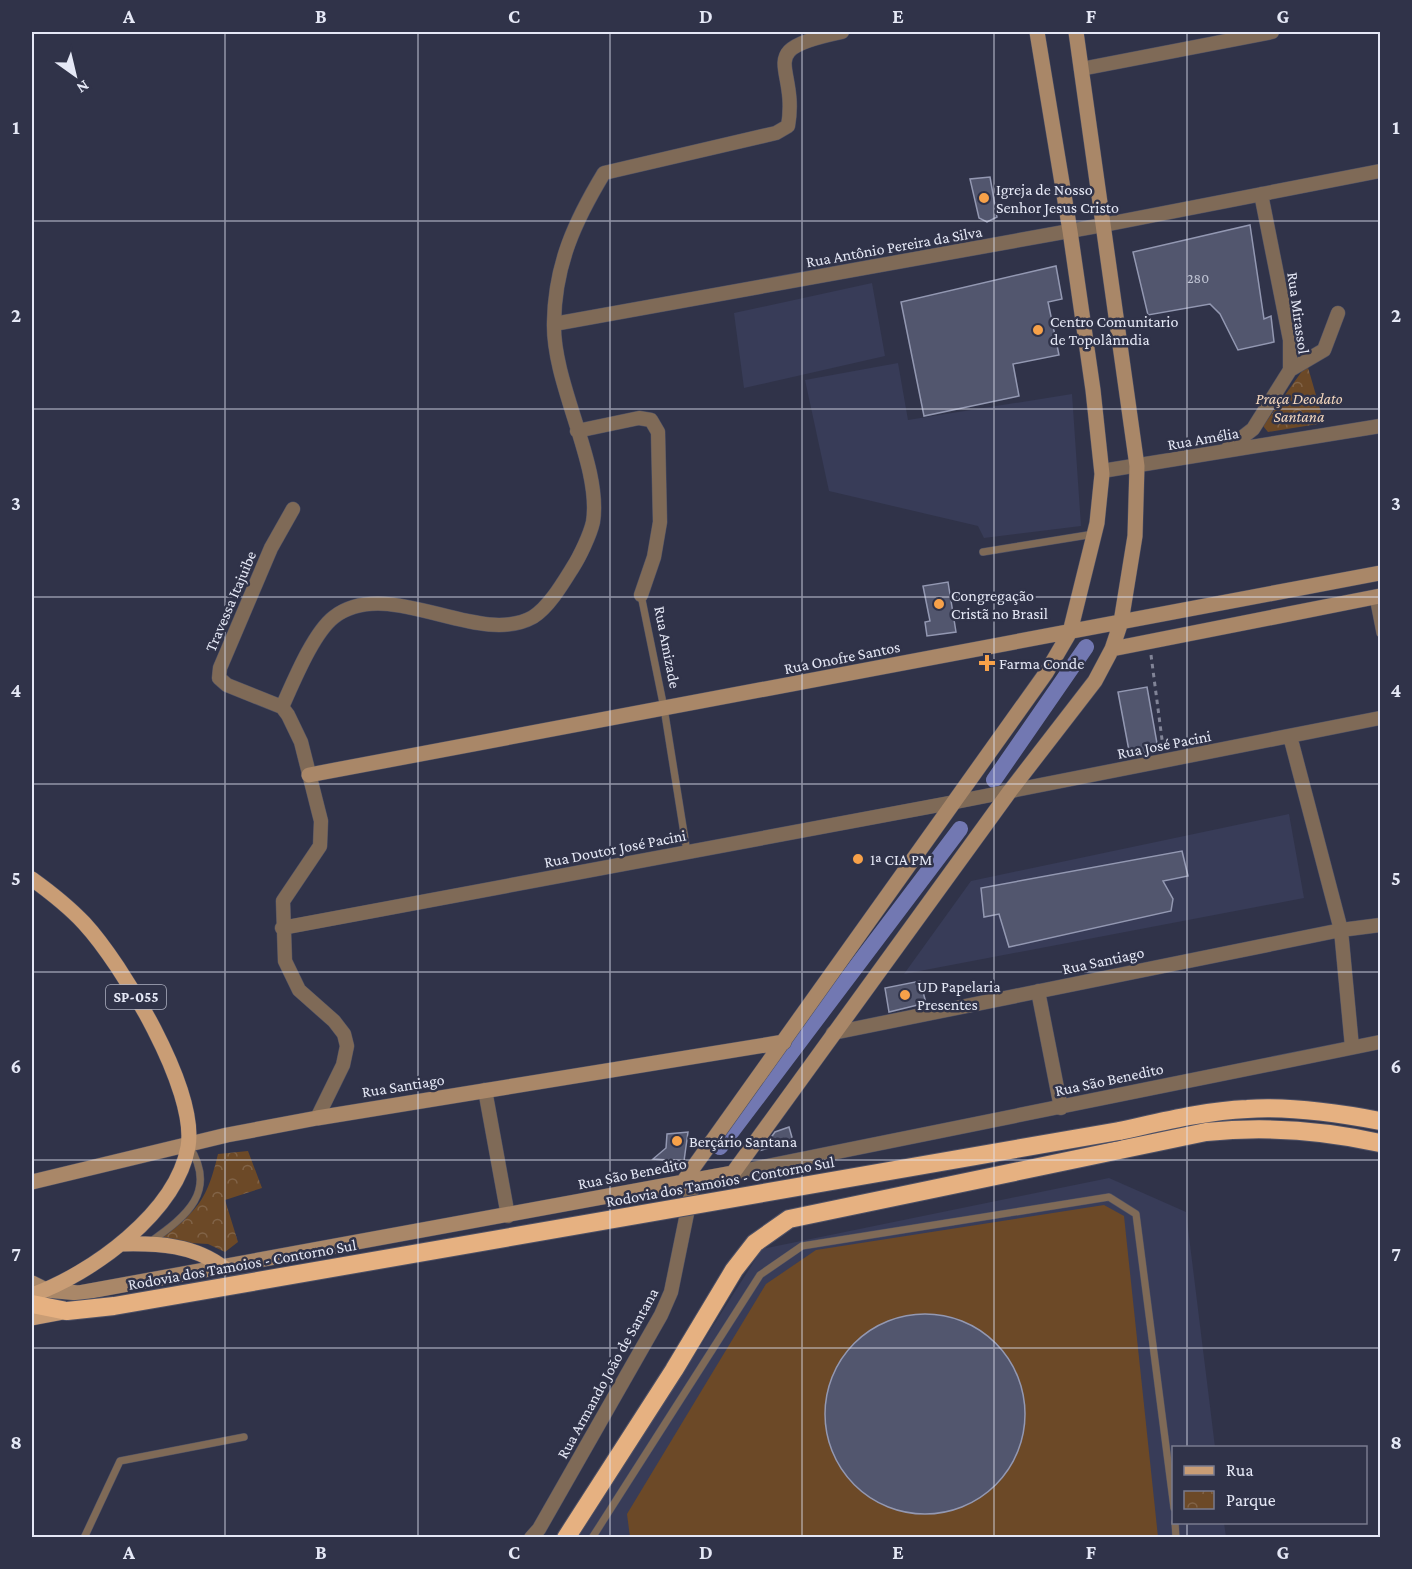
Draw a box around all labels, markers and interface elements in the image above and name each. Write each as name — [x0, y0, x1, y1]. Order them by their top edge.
text: A — [122, 5, 136, 27]
text: B — [315, 5, 327, 27]
text: C — [508, 5, 520, 27]
text: D — [699, 5, 713, 27]
text: E — [892, 5, 904, 27]
text: F — [1086, 5, 1097, 27]
text: G — [1277, 5, 1290, 27]
north arrow — [45, 45, 105, 105]
text: N — [74, 77, 92, 97]
text: 1 — [12, 116, 20, 138]
text: 1 — [1392, 116, 1400, 138]
place label: Igreja de Nosso Senhor Jesus Cristo — [996, 181, 1119, 217]
marker: Igreja de Nosso Senhor Jesus Cristo — [977, 191, 991, 205]
street label: Rua Antônio Pereira da Silva — [805, 223, 984, 270]
house number: 280 — [1187, 270, 1209, 286]
street label: Rua Mirassol — [1284, 271, 1313, 355]
text: 2 — [11, 304, 21, 326]
text: 2 — [1391, 304, 1401, 326]
place label: Centro Comunitario de Topolânndia — [1050, 313, 1178, 349]
marker: Centro Comunitario de Topolânndia — [1031, 323, 1045, 337]
park label: Praça Deodato Santana — [1255, 390, 1343, 425]
street label: Rua Amélia — [1166, 424, 1241, 453]
text: 3 — [11, 492, 21, 514]
text: 3 — [1391, 492, 1401, 514]
street label: Travessa Itajuibe — [202, 548, 260, 655]
place label: Congregação Cristã no Brasil — [951, 587, 1048, 622]
marker: Congregação Cristã no Brasil — [932, 597, 946, 611]
street label: Rua Amizade — [651, 605, 684, 690]
street label: Rua Onofre Santos — [783, 638, 902, 677]
place label: Farma Conde — [999, 655, 1084, 672]
marker: Farma Conde — [980, 656, 994, 670]
text: 4 — [11, 679, 22, 701]
text: 4 — [1391, 679, 1402, 701]
street label: Rua José Pacini — [1116, 727, 1213, 763]
street label: Rua Doutor José Pacini — [543, 826, 688, 872]
place label: 1ª CIA PM — [870, 851, 932, 868]
marker: 1ª CIA PM — [851, 852, 865, 866]
text: 5 — [11, 867, 21, 889]
text: 5 — [1391, 867, 1401, 889]
street label: Rua Santiago — [1060, 943, 1146, 978]
place label: UD Papelaria Presentes — [917, 978, 1001, 1013]
road number: SP-055 — [106, 985, 166, 1009]
marker: UD Papelaria Presentes — [898, 988, 912, 1002]
text: 6 — [11, 1055, 21, 1077]
text: 6 — [1391, 1055, 1401, 1077]
street label: Rua São Benedito — [1053, 1060, 1165, 1099]
street label: Rua Santiago — [360, 1071, 446, 1101]
place label: Berçário Santana — [689, 1133, 798, 1151]
marker: Berçário Santana — [670, 1134, 684, 1148]
street label: Rodovia dos Tamoios - Contorno Sul — [605, 1153, 836, 1210]
street label: Rua São Benedito — [576, 1155, 688, 1192]
street label: Rodovia dos Tamoios - Contorno Sul — [127, 1236, 358, 1293]
text: 7 — [11, 1243, 21, 1265]
text: 7 — [1391, 1243, 1401, 1265]
street label: Rua Armando João de Santana — [553, 1285, 663, 1462]
text: 8 — [10, 1431, 22, 1453]
text: 8 — [1390, 1431, 1402, 1453]
legend — [1172, 1446, 1367, 1524]
text: Rua — [1226, 1460, 1254, 1480]
text: Parque — [1226, 1490, 1276, 1510]
text: A — [122, 1541, 136, 1563]
text: B — [315, 1541, 327, 1563]
text: C — [508, 1541, 520, 1563]
text: D — [699, 1541, 713, 1563]
text: E — [892, 1541, 904, 1563]
text: F — [1086, 1541, 1097, 1563]
text: G — [1277, 1541, 1290, 1563]

